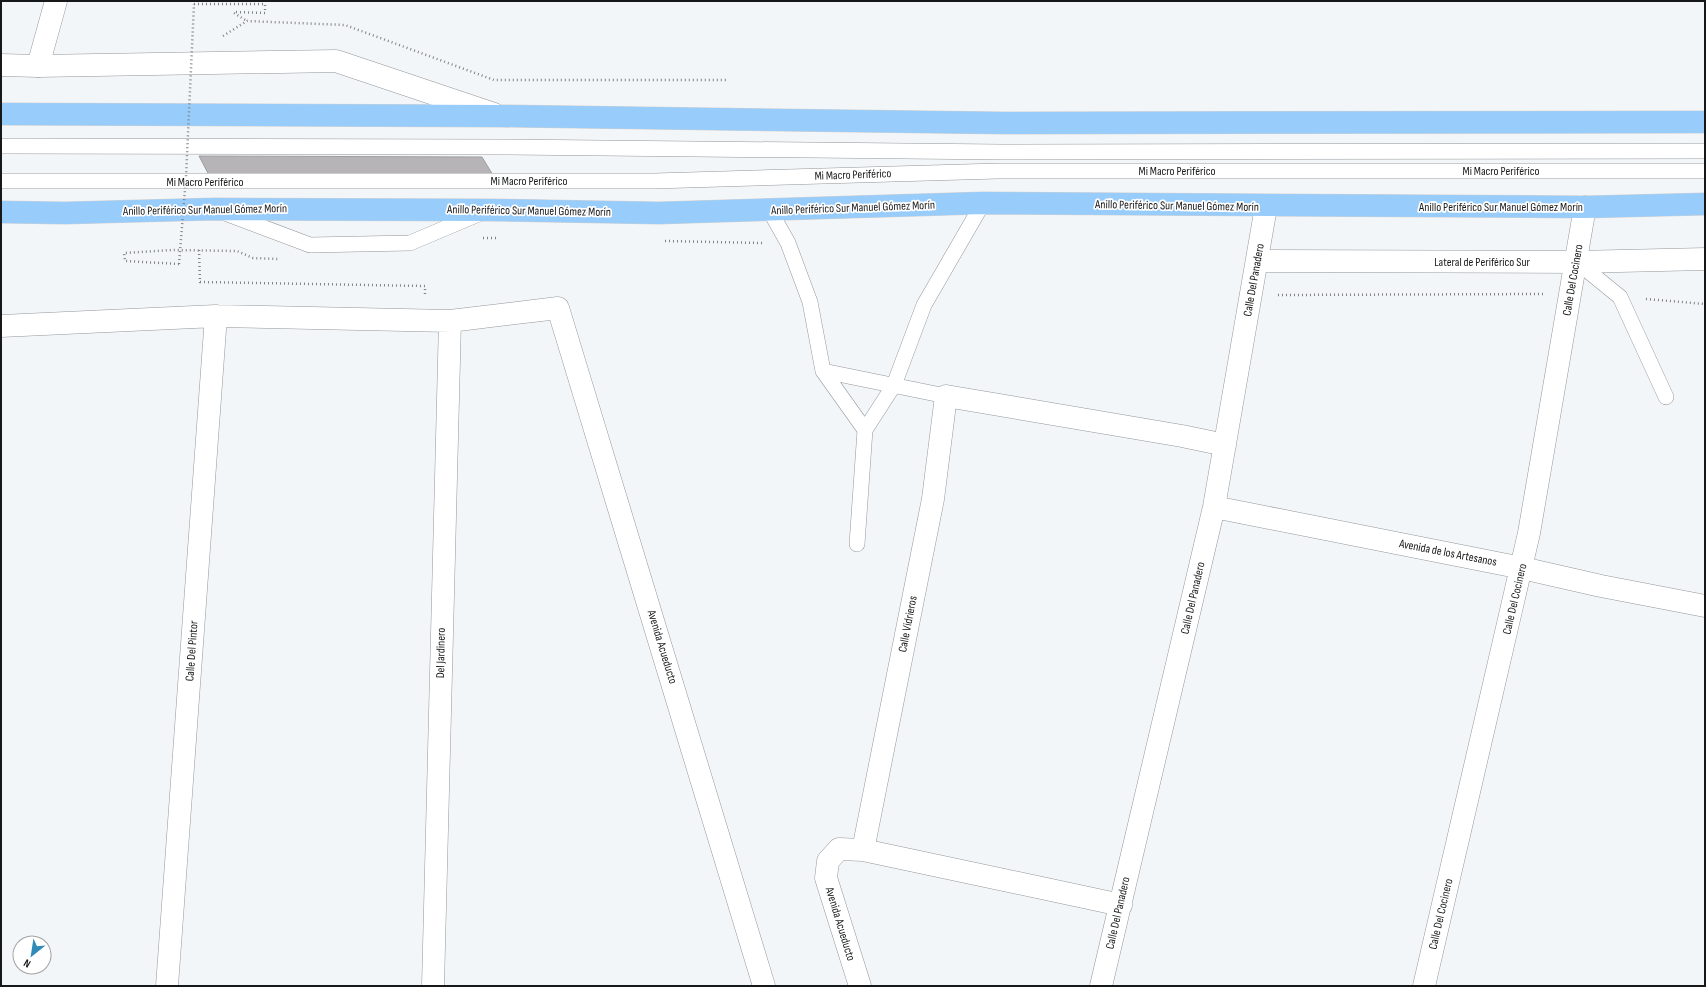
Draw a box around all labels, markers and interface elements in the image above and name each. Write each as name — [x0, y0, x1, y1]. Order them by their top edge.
street label: Mi Macro Periférico — [1139, 164, 1215, 179]
street label: Mi Macro Periférico — [1463, 164, 1539, 179]
street label: Mi Macro Periférico — [814, 166, 892, 184]
street label: Mi Macro Periférico — [491, 174, 567, 189]
street label: Mi Macro Periférico — [167, 175, 243, 190]
street label: Anillo Periférico Sur Manuel Gómez Morín — [1094, 197, 1259, 215]
street label: Anillo Periférico Sur Manuel Gómez Morín — [770, 198, 935, 218]
street label: Anillo Periférico Sur Manuel Gómez Morín — [1418, 200, 1583, 215]
street label: Anillo Periférico Sur Manuel Gómez Morín — [122, 201, 287, 219]
street label: Anillo Periférico Sur Manuel Gómez Morín — [446, 202, 611, 220]
street label: Calle Del Panadero — [1240, 242, 1268, 318]
street label: Calle Del Cocinero — [1559, 243, 1587, 317]
street label: Lateral de Periférico Sur — [1434, 255, 1530, 270]
street label: Avenida de los Artesanos — [1397, 536, 1498, 570]
street label: Calle Del Panadero — [1177, 560, 1209, 636]
street label: Calle Del Cocinero — [1500, 562, 1530, 636]
street label: Calle Vidrieros — [895, 595, 921, 653]
street label: Avenida Acueducto — [643, 607, 680, 686]
street label: Calle Del Pintor — [182, 620, 202, 682]
street label: Del Jardinero — [433, 628, 449, 678]
street label: Calle Del Panadero — [1102, 875, 1134, 951]
street label: Calle Del Cocinero — [1426, 877, 1456, 951]
street label: Avenida Acueducto — [821, 884, 858, 963]
north arrow — [12, 935, 52, 975]
text: N — [21, 956, 33, 970]

